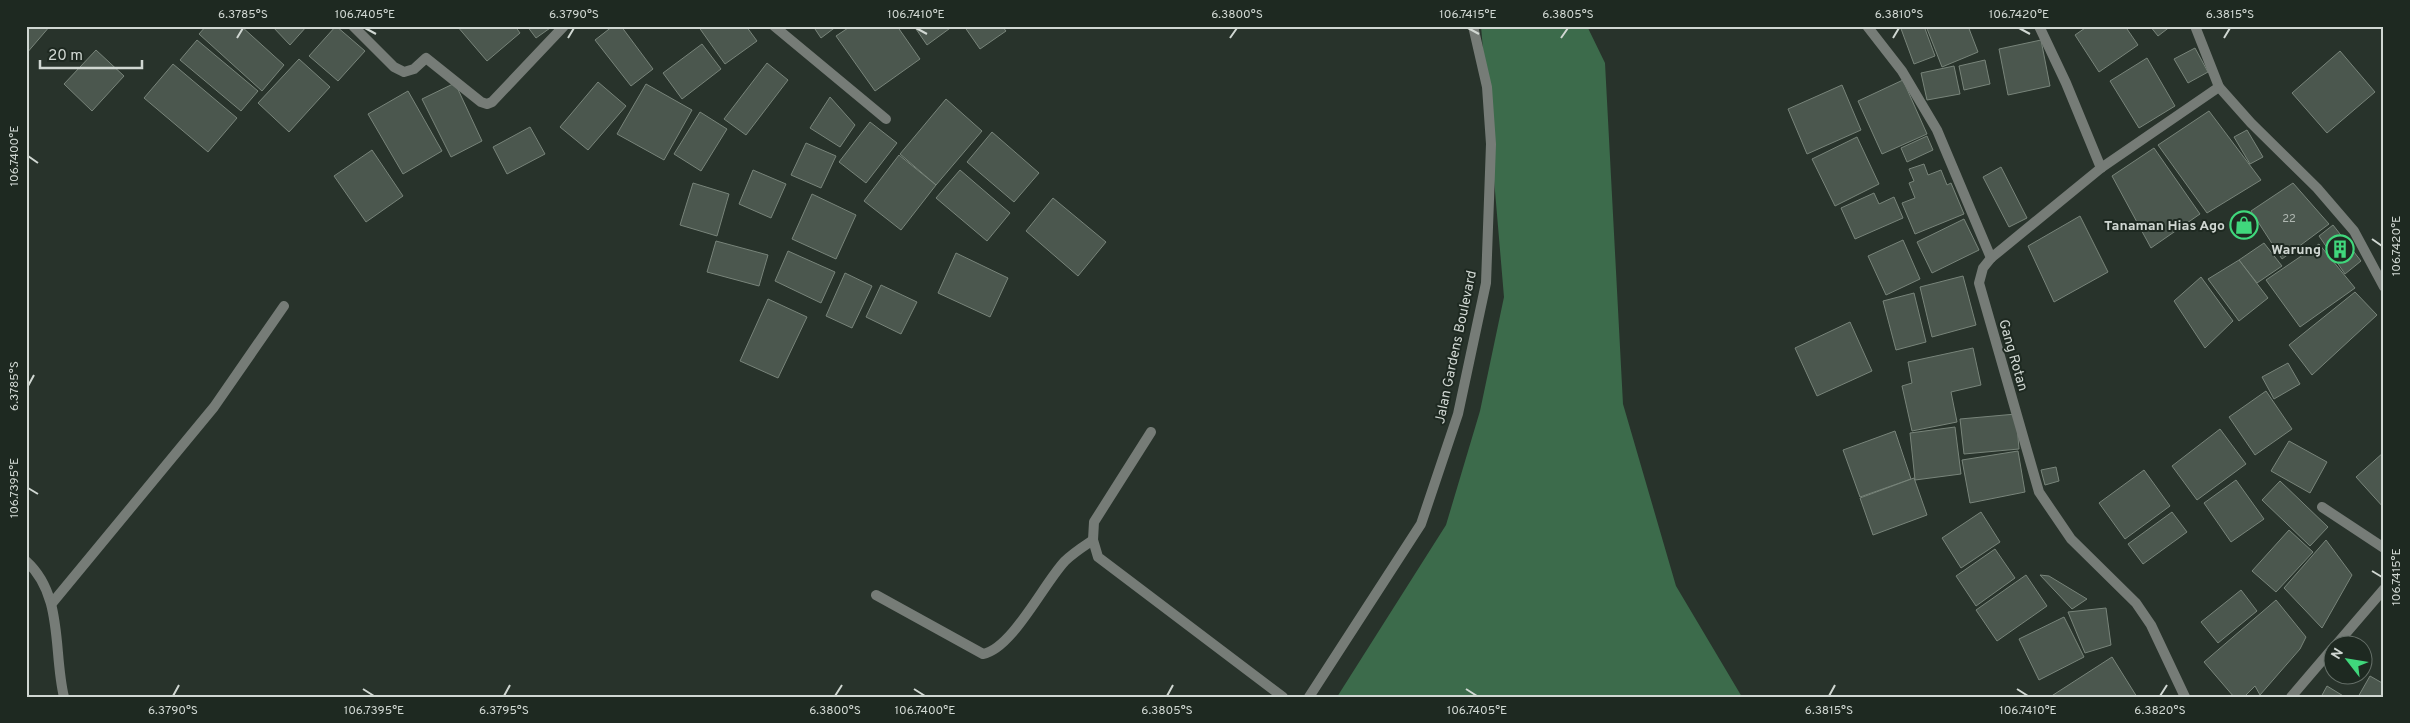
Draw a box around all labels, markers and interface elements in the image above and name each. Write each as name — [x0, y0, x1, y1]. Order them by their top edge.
text: 6.3785°S — [218, 7, 268, 23]
text: 106.7405°E — [335, 7, 395, 23]
text: 6.3790°S — [549, 7, 599, 23]
text: 106.7410°E — [887, 7, 945, 23]
text: 6.3800°S — [1211, 7, 1263, 23]
text: 106.7415°E — [1439, 7, 1497, 23]
text: 6.3805°S — [1542, 7, 1594, 23]
text: 6.3810°S — [1875, 7, 1923, 23]
text: 106.7420°E — [1989, 7, 2049, 23]
text: 6.3815°S — [2206, 7, 2254, 23]
scale bar — [40, 38, 142, 70]
text: 20 m — [48, 47, 83, 66]
text: 106.7400°E — [7, 126, 23, 186]
shop icon: Tanaman Hias Ago — [2229, 210, 2259, 240]
house number: 22 — [2282, 212, 2296, 226]
text: 106.7420°E — [2389, 216, 2405, 276]
place label: Tanaman Hias Ago — [2104, 218, 2225, 235]
building icon: Warung — [2325, 234, 2355, 264]
place label: Warung — [2271, 242, 2321, 259]
street label: Jalan Gardens Boulevard — [1432, 269, 1481, 426]
street label: Gang Rotan — [1994, 318, 2031, 393]
text: 6.3785°S — [7, 361, 23, 411]
text: 106.7395°E — [7, 458, 23, 518]
text: 106.7415°E — [2389, 548, 2405, 606]
north arrow — [2322, 636, 2372, 686]
text: N — [2328, 645, 2348, 663]
text: 6.3790°S — [148, 703, 198, 719]
text: 106.7395°E — [344, 703, 404, 719]
text: 6.3795°S — [479, 703, 529, 719]
text: 6.3800°S — [809, 703, 861, 719]
text: 106.7400°E — [895, 703, 955, 719]
text: 6.3805°S — [1141, 703, 1193, 719]
text: 106.7405°E — [1447, 703, 1507, 719]
text: 6.3815°S — [1805, 703, 1853, 719]
text: 106.7410°E — [1999, 703, 2057, 719]
text: 6.3820°S — [2134, 703, 2186, 719]

